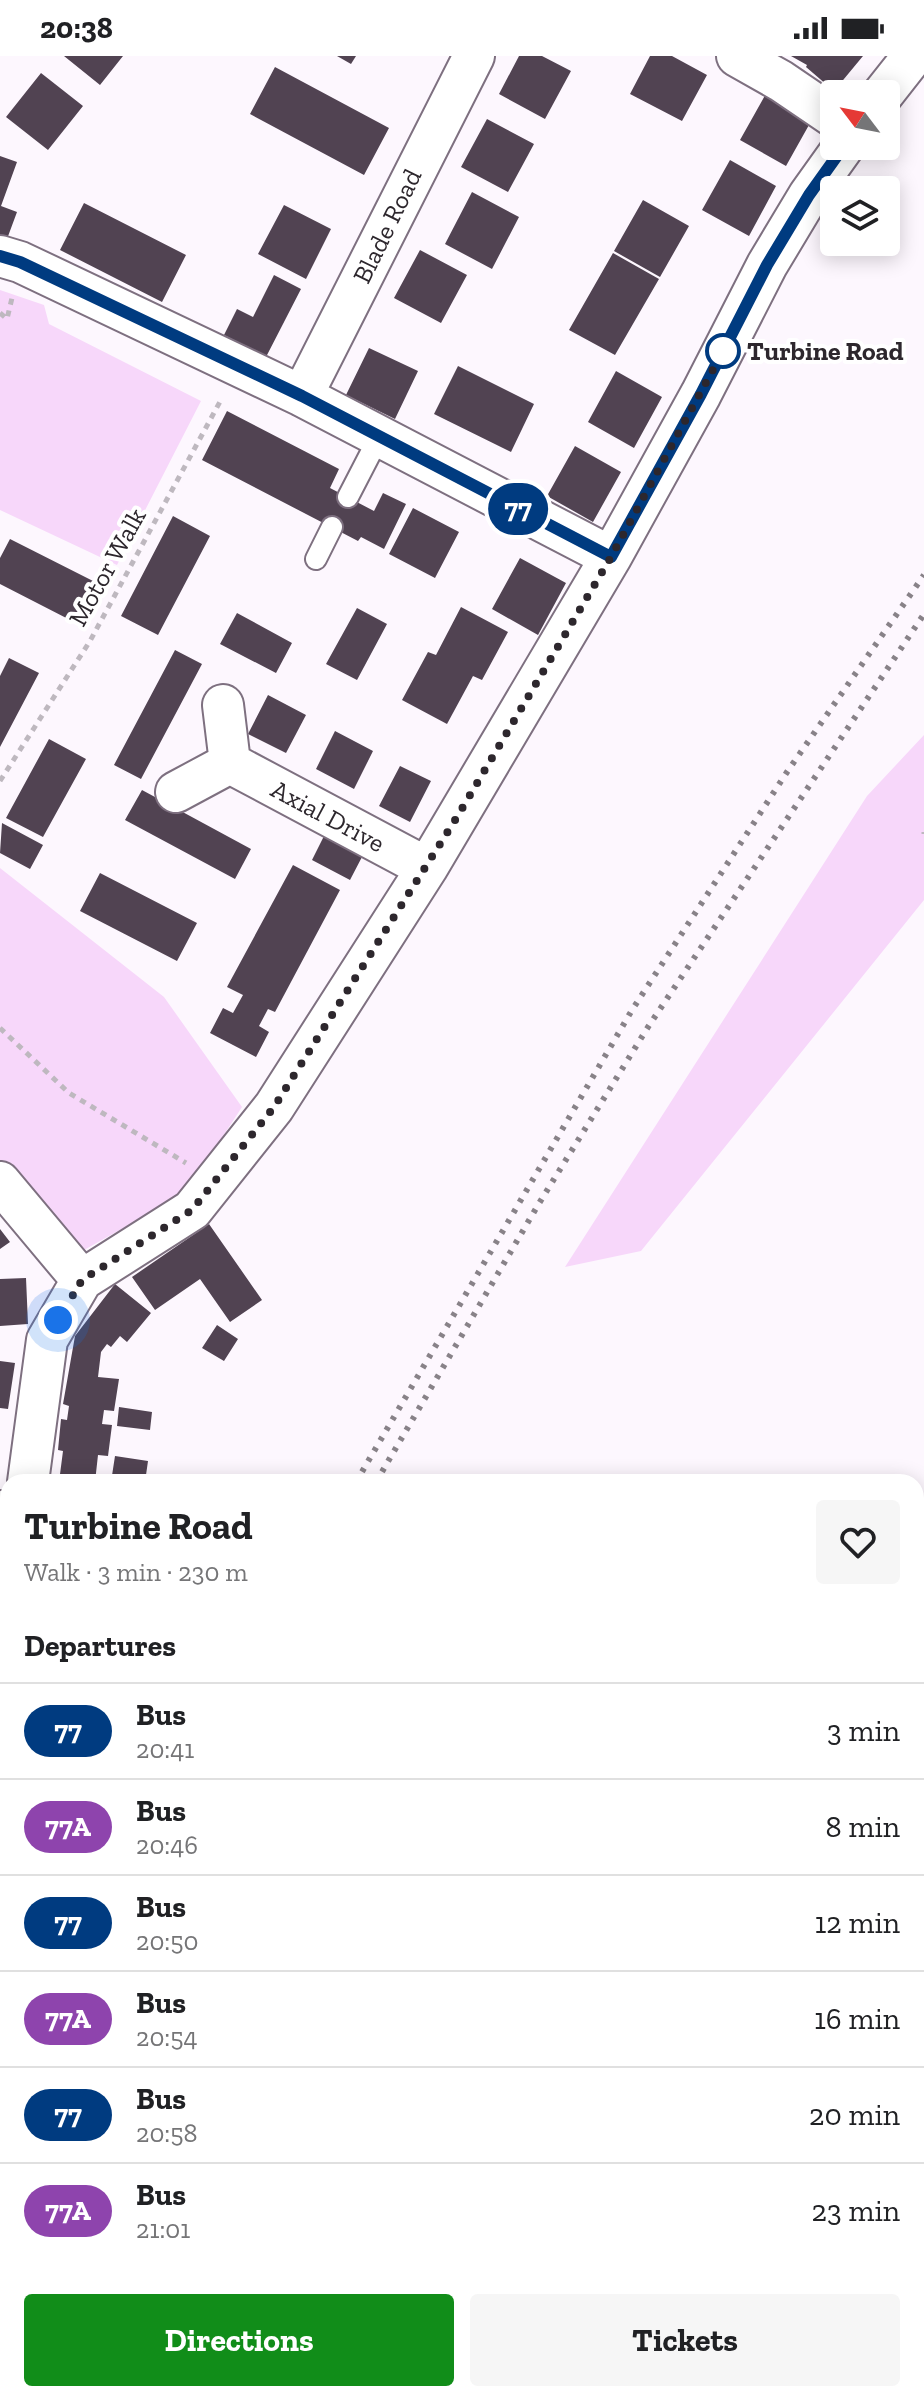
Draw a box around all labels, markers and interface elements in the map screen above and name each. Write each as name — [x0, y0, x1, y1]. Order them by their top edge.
text: 20:38 — [40, 10, 113, 46]
north arrow — [820, 80, 900, 160]
map controls — [820, 80, 900, 256]
street label: Blade Road — [346, 164, 428, 288]
button: layers — [820, 176, 900, 256]
marker: Turbine Road — [706, 334, 740, 368]
place label: Turbine Road — [747, 335, 904, 367]
line badge: 77 — [482, 483, 554, 535]
text: 77 — [504, 492, 532, 525]
street label: Motor Walk — [61, 502, 153, 632]
street label: Axial Drive — [266, 773, 390, 859]
your location — [38, 1300, 78, 1340]
button: heart — [816, 1500, 900, 1584]
text: Turbine Road — [24, 1503, 253, 1549]
text: Walk · 3 min · 230 m — [24, 1556, 248, 1588]
text: Departures — [24, 1628, 176, 1664]
text: Bus — [136, 1697, 186, 1733]
text: 3 min — [827, 1713, 900, 1749]
text: 77 — [54, 1714, 82, 1747]
text: 20:41 — [136, 1733, 194, 1765]
text: Bus — [136, 1793, 186, 1829]
text: 8 min — [826, 1809, 900, 1845]
text: 77A — [45, 1810, 91, 1843]
text: 20:46 — [136, 1829, 198, 1861]
text: Bus — [136, 1889, 186, 1925]
text: 12 min — [815, 1905, 900, 1941]
text: 77 — [54, 1906, 82, 1939]
text: 20:50 — [136, 1925, 198, 1957]
text: Bus — [136, 1985, 186, 2021]
text: 16 min — [814, 2001, 900, 2037]
text: 77A — [45, 2002, 91, 2035]
text: 20:54 — [136, 2021, 198, 2053]
text: Bus — [136, 2081, 186, 2117]
text: 20 min — [809, 2097, 900, 2133]
text: 77 — [54, 2098, 82, 2131]
text: 20:58 — [136, 2117, 198, 2149]
text: Bus — [136, 2177, 186, 2213]
text: 23 min — [812, 2193, 900, 2229]
text: 77A — [45, 2194, 91, 2227]
text: 21:01 — [136, 2213, 190, 2245]
button: Directions — [24, 2294, 454, 2386]
button: Tickets — [470, 2294, 900, 2386]

